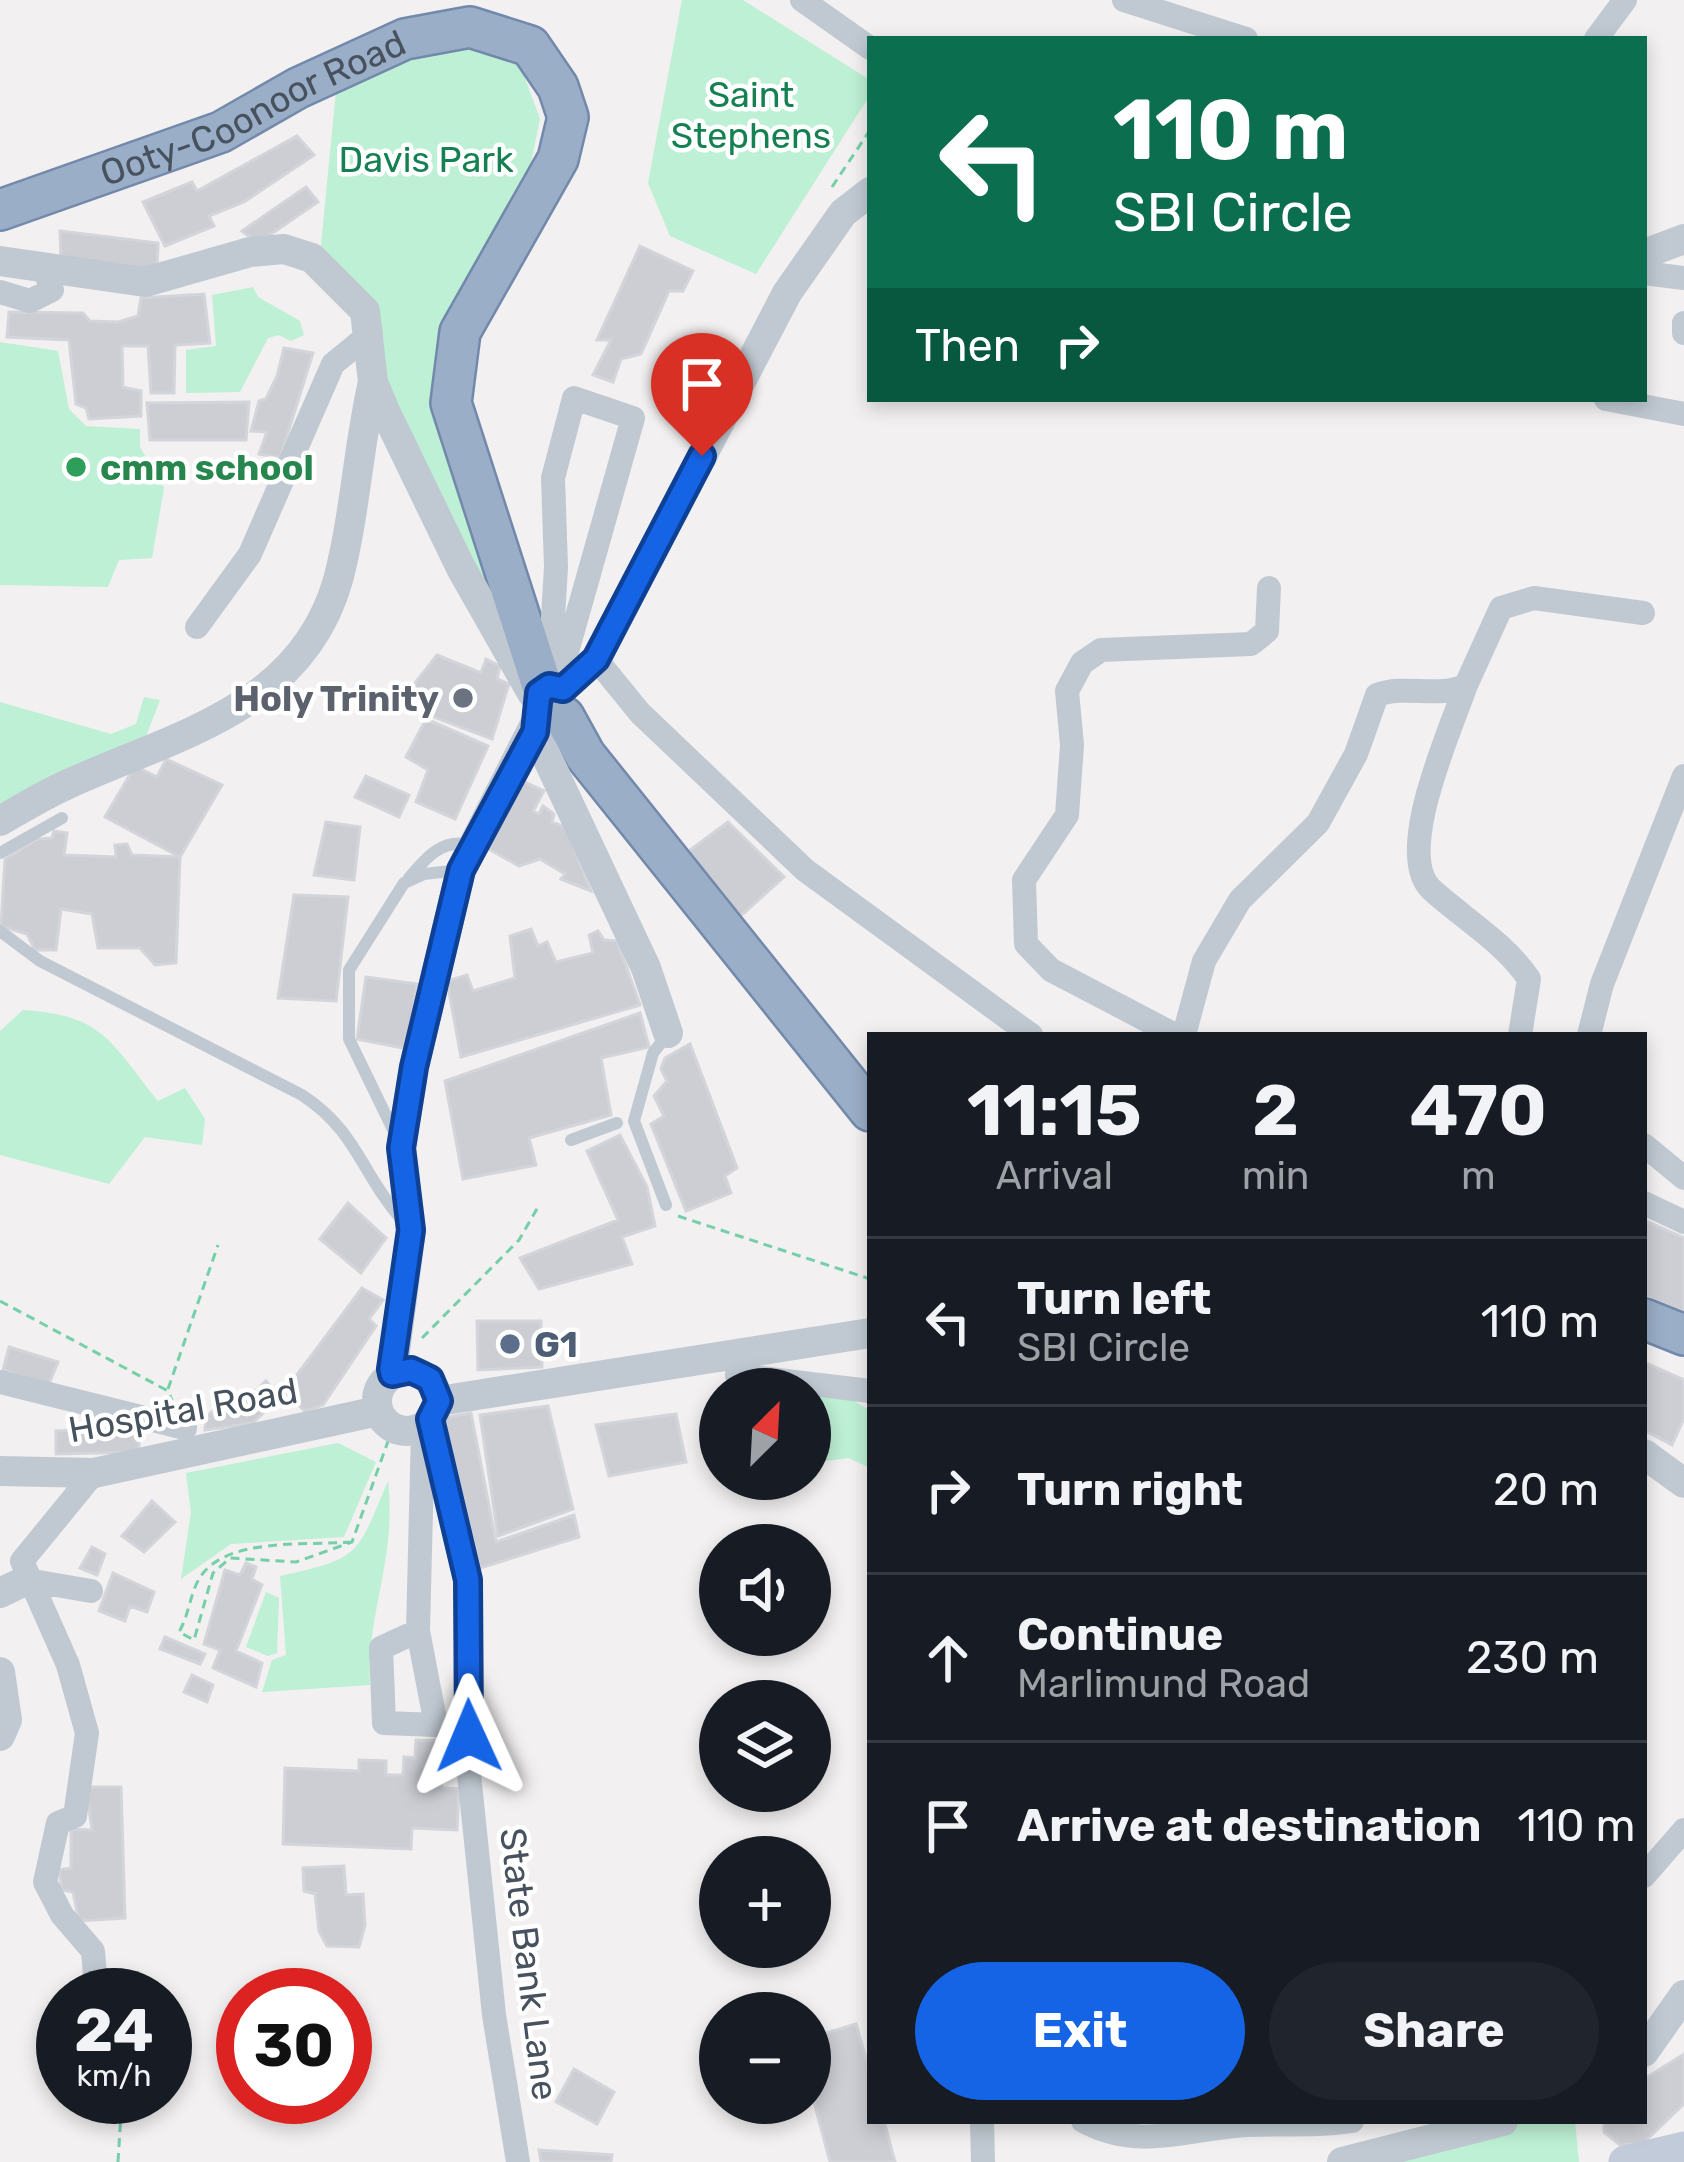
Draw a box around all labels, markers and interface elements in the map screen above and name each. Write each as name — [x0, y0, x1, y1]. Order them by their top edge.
street label: Ooty-Coonoor Road — [94, 20, 412, 194]
park label: Saint Stephens — [671, 73, 831, 157]
text: 110 m — [1113, 80, 1348, 180]
icon: left — [915, 84, 1071, 240]
park label: Davis Park — [338, 138, 514, 181]
text: SBI Circle — [1113, 181, 1353, 245]
icon: right — [1044, 312, 1110, 378]
text: Then — [915, 319, 1020, 372]
pin — [651, 333, 753, 456]
icon: arrive — [669, 351, 735, 417]
place label: cmm school — [100, 446, 314, 489]
marker: cmm school — [63, 454, 89, 480]
place label: Holy Trinity — [233, 677, 439, 720]
marker: Holy Trinity — [450, 685, 476, 711]
text: 11:15 — [967, 1068, 1142, 1153]
text: 2 — [1252, 1068, 1299, 1153]
text: 470 — [1409, 1068, 1547, 1153]
text: Arrival — [996, 1153, 1113, 1199]
text: min — [1242, 1153, 1309, 1199]
text: m — [1461, 1153, 1496, 1199]
text: Turn left — [1017, 1272, 1211, 1325]
icon: left — [915, 1289, 981, 1355]
text: 110 m — [1481, 1295, 1599, 1348]
place label: G1 — [534, 1323, 578, 1366]
text: SBI Circle — [1017, 1325, 1190, 1371]
marker: G1 — [497, 1331, 523, 1357]
north arrow — [699, 1368, 831, 1500]
map controls — [699, 1368, 831, 2124]
street label: Hospital Road — [65, 1369, 301, 1451]
icon: right — [915, 1457, 981, 1523]
text: Turn right — [1017, 1463, 1243, 1516]
text: 20 m — [1493, 1463, 1599, 1516]
button: sound — [699, 1524, 831, 1656]
text: Continue — [1017, 1608, 1223, 1661]
icon: ahead — [915, 1625, 981, 1691]
text: 230 m — [1466, 1631, 1599, 1684]
text: Marlimund Road — [1017, 1661, 1310, 1707]
position arrow — [406, 1673, 532, 1799]
button: layers — [699, 1680, 831, 1812]
icon: arrive — [915, 1793, 981, 1859]
text: Arrive at destination — [1017, 1799, 1482, 1852]
text: 110 m — [1518, 1799, 1636, 1852]
street label: State Bank Lane — [491, 1825, 567, 2103]
button: + — [699, 1836, 831, 1968]
button: Exit — [915, 1962, 1245, 2100]
button: Share — [1269, 1962, 1599, 2100]
speed limit sign: 30 — [216, 1968, 372, 2124]
button: − — [699, 1992, 831, 2124]
text: 24 — [74, 1995, 154, 2066]
text: km/h — [77, 2058, 151, 2094]

